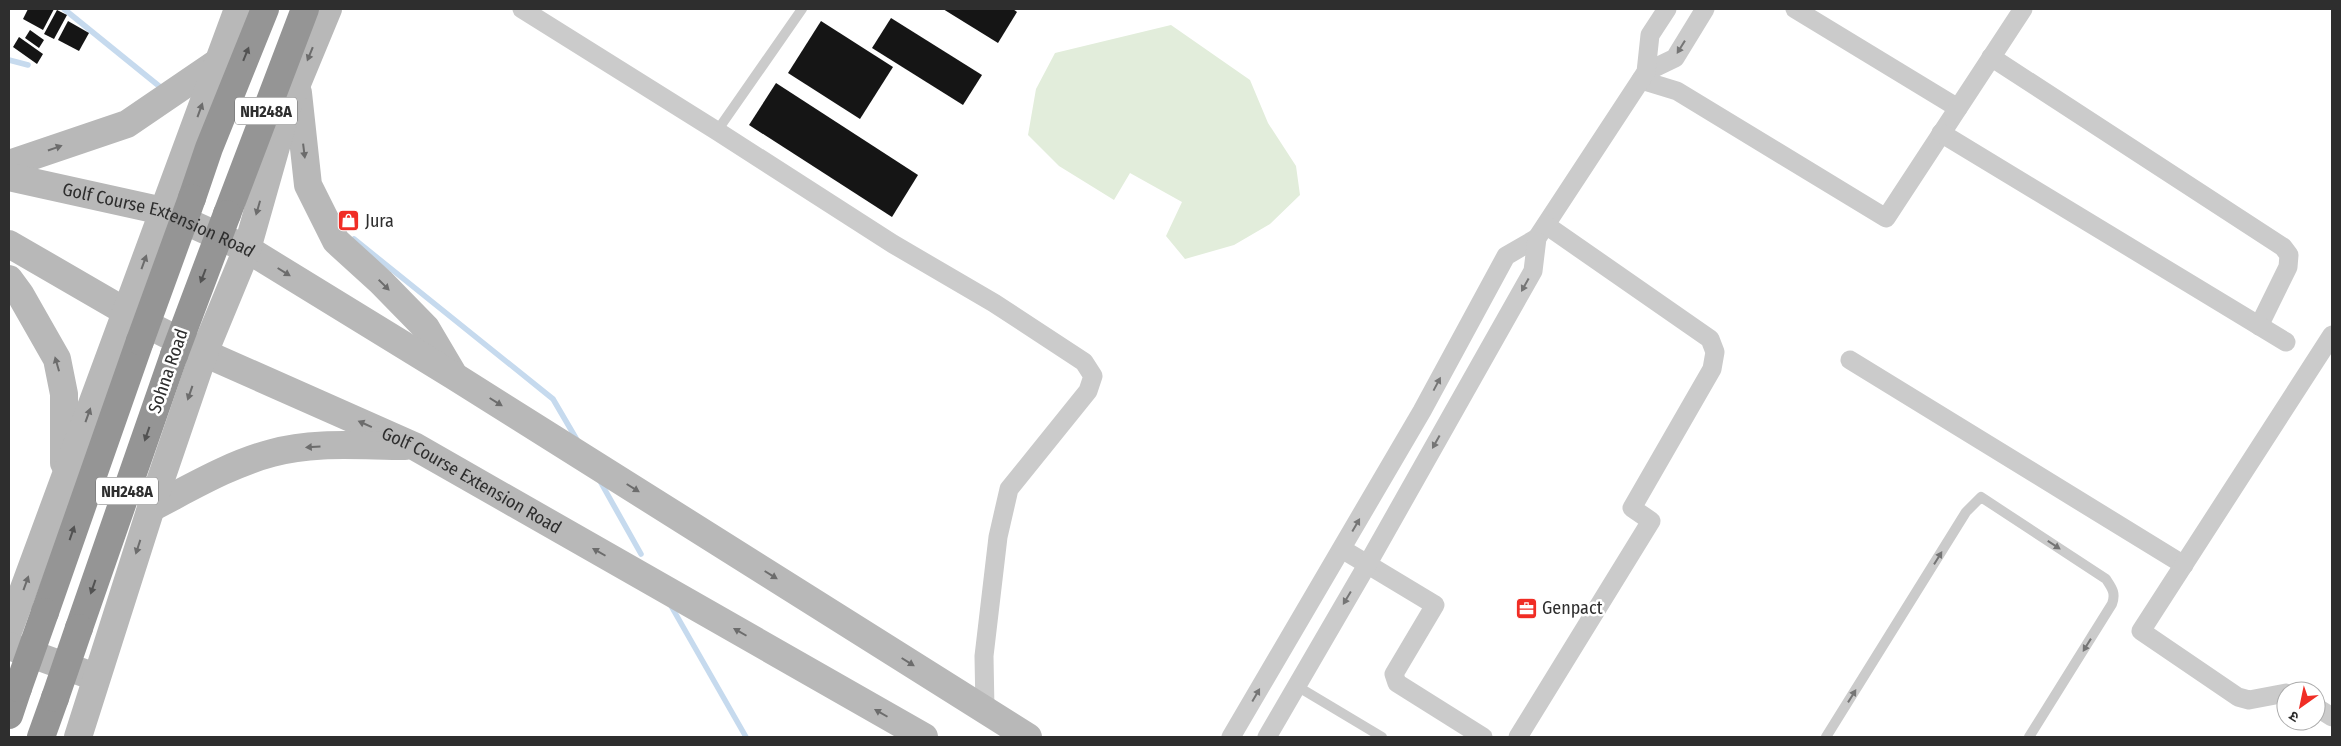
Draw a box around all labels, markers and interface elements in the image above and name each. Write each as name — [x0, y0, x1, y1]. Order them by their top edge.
one-way arrow — [1677, 40, 1686, 53]
one-way arrow — [243, 47, 251, 61]
one-way arrow — [305, 47, 313, 61]
road number: NH248A — [235, 98, 297, 124]
one-way arrow — [197, 102, 205, 117]
one-way arrow — [300, 143, 308, 159]
one-way arrow — [48, 144, 63, 152]
street label: Golf Course Extension Road — [60, 178, 259, 262]
one-way arrow — [254, 201, 262, 216]
shop icon: Jura — [337, 209, 361, 233]
place label: Jura — [365, 210, 394, 232]
one-way arrow — [141, 255, 149, 269]
one-way arrow — [277, 268, 290, 277]
one-way arrow — [199, 269, 207, 284]
one-way arrow — [1520, 278, 1529, 292]
one-way arrow — [378, 279, 390, 291]
street label: Sohna Road — [143, 326, 193, 416]
one-way arrow — [53, 356, 61, 371]
one-way arrow — [1433, 377, 1441, 391]
one-way arrow — [186, 386, 194, 401]
one-way arrow — [489, 397, 502, 406]
one-way arrow — [85, 407, 92, 422]
one-way arrow — [358, 419, 372, 427]
street label: Golf Course Extension Road — [378, 422, 565, 539]
one-way arrow — [143, 427, 151, 442]
one-way arrow — [1432, 435, 1441, 448]
one-way arrow — [304, 443, 320, 451]
road number: NH248A — [96, 478, 158, 504]
one-way arrow — [627, 484, 640, 493]
one-way arrow — [1351, 519, 1360, 532]
one-way arrow — [69, 526, 77, 541]
one-way arrow — [134, 540, 142, 555]
one-way arrow — [2047, 540, 2061, 550]
one-way arrow — [593, 547, 606, 556]
one-way arrow — [1933, 551, 1942, 564]
one-way arrow — [764, 570, 777, 580]
one-way arrow — [23, 576, 30, 591]
one-way arrow — [89, 580, 97, 595]
one-way arrow — [1343, 592, 1352, 605]
office icon: Genpact — [1514, 596, 1538, 620]
place label: Genpact — [1542, 597, 1603, 619]
one-way arrow — [734, 628, 747, 637]
one-way arrow — [2082, 639, 2091, 652]
one-way arrow — [902, 657, 915, 666]
north arrow — [2276, 681, 2326, 731]
one-way arrow — [1251, 689, 1260, 702]
one-way arrow — [1847, 689, 1856, 702]
text: उ — [2285, 707, 2302, 726]
one-way arrow — [874, 709, 889, 717]

